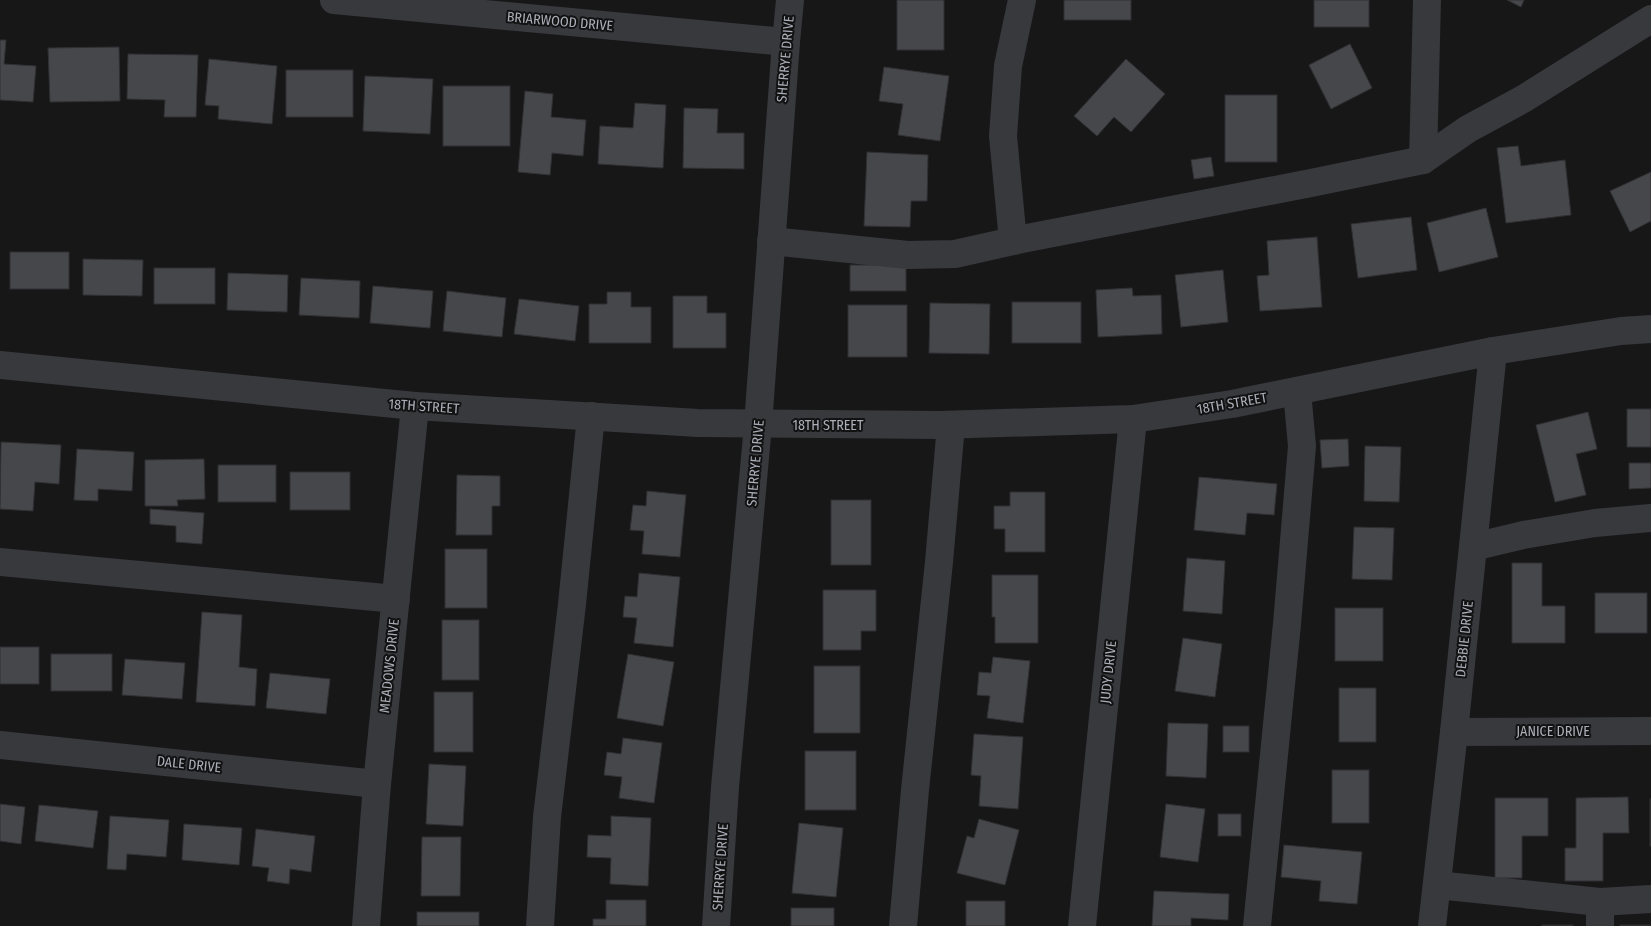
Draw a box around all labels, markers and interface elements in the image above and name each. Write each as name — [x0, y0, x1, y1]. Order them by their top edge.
street label: BRIARWOOD DRIVE — [506, 8, 614, 35]
street label: SHERRYE DRIVE — [773, 15, 798, 103]
street label: 18TH STREET — [1196, 389, 1269, 418]
street label: 18TH STREET — [388, 396, 460, 417]
street label: 18TH STREET — [793, 417, 864, 434]
street label: SHERRYE DRIVE — [743, 419, 768, 507]
street label: DEBBIE DRIVE — [1452, 600, 1477, 678]
street label: MEADOWS DRIVE — [376, 618, 403, 714]
street label: JUDY DRIVE — [1097, 639, 1120, 704]
street label: JANICE DRIVE — [1516, 723, 1590, 740]
street label: DALE DRIVE — [156, 753, 222, 776]
street label: SHERRYE DRIVE — [709, 823, 732, 911]

